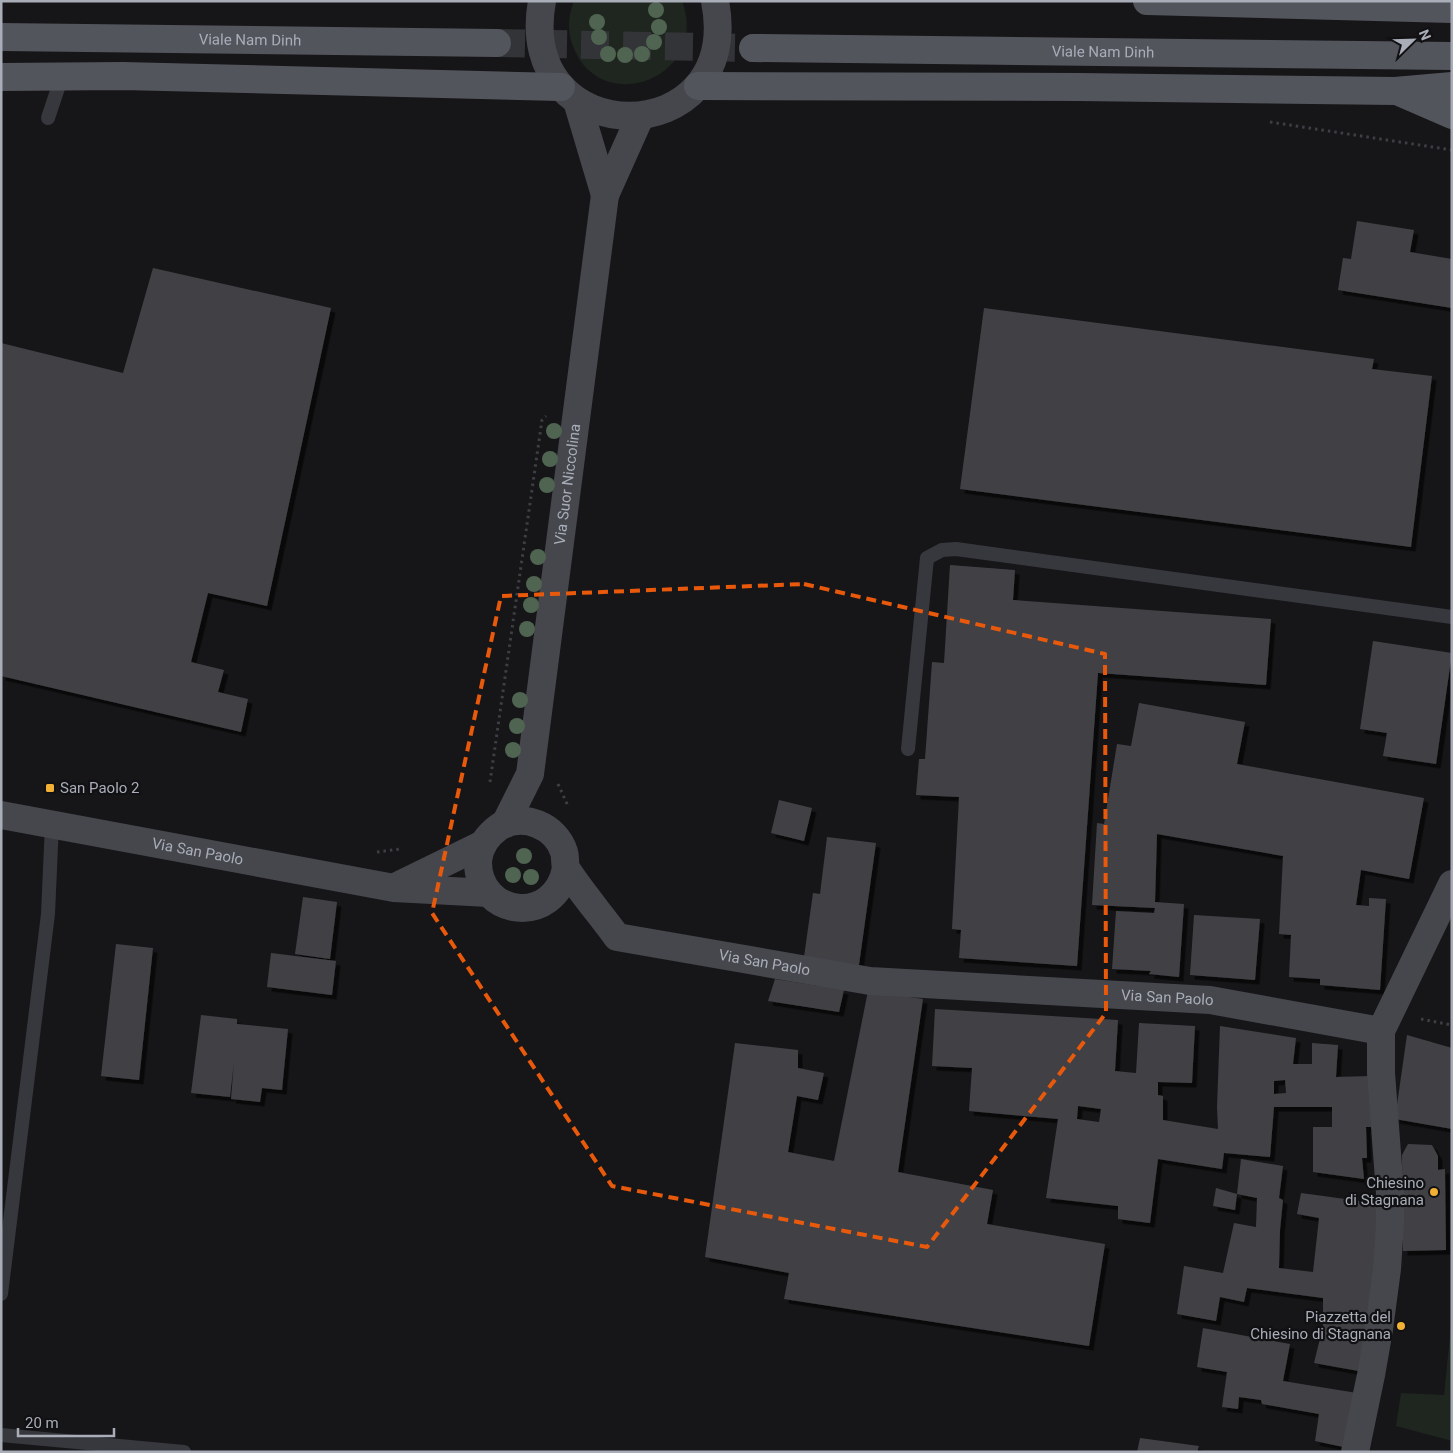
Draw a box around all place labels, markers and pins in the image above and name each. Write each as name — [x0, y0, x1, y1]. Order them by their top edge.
place label: San Paolo 2 — [60, 779, 140, 797]
marker: San Paolo 2 — [44, 782, 56, 794]
place label: Chiesino di Stagnana — [1345, 1174, 1424, 1209]
marker: Chiesino di Stagnana — [1428, 1186, 1440, 1198]
place label: Piazzetta del Chiesino di Stagnana — [1250, 1308, 1391, 1343]
marker: Piazzetta del Chiesino di Stagnana — [1395, 1320, 1407, 1332]

